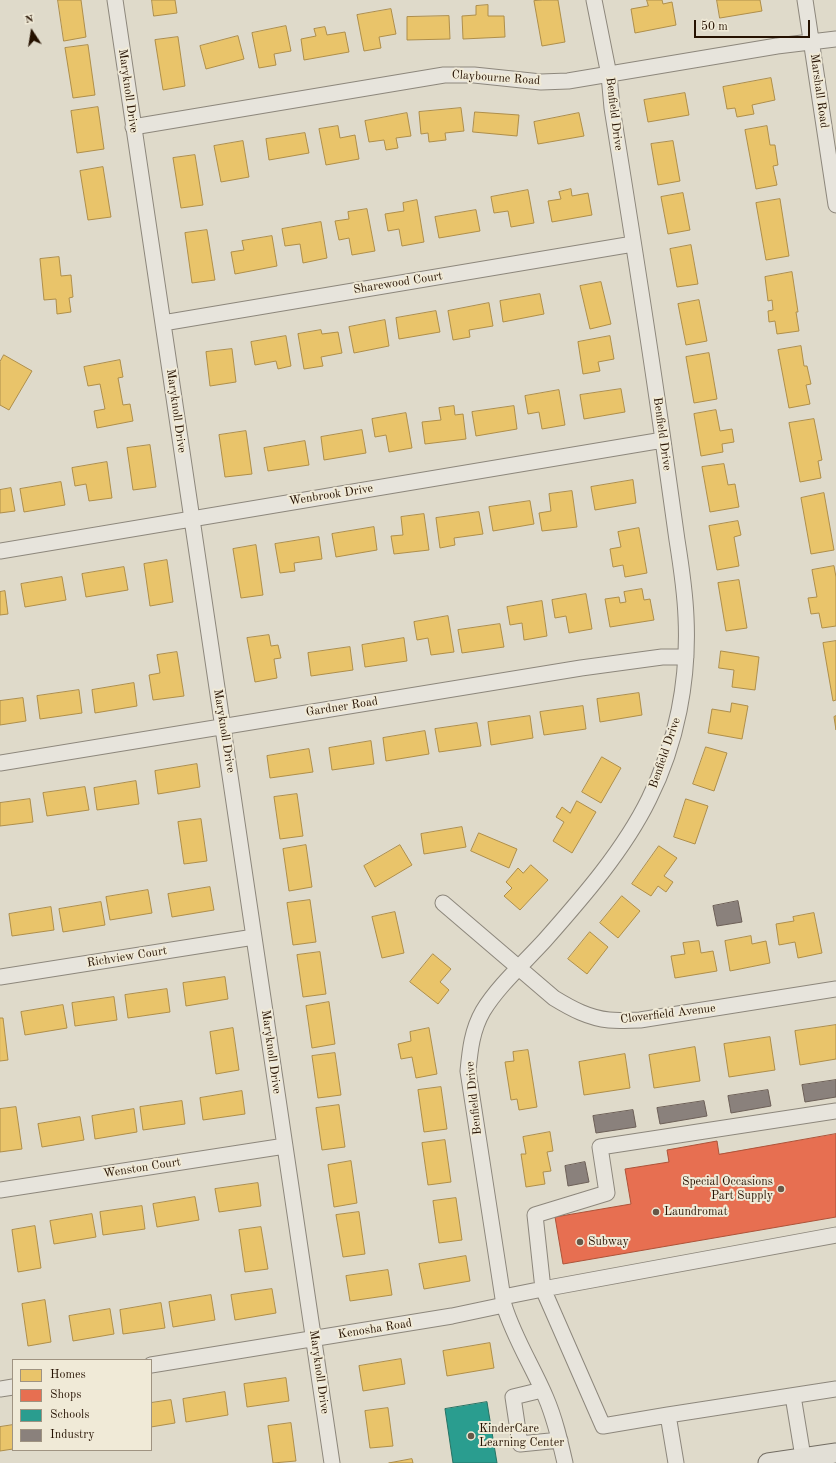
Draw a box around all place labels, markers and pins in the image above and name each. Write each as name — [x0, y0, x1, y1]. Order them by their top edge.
place label: Special Occasions Part Supply — [682, 1175, 773, 1203]
marker: Special Occasions Part Supply — [776, 1184, 786, 1194]
place label: Laundromat — [664, 1205, 728, 1219]
marker: Laundromat — [651, 1207, 661, 1217]
place label: Subway — [588, 1235, 629, 1249]
marker: Subway — [575, 1237, 585, 1247]
place label: KinderCare Learning Center — [479, 1422, 564, 1450]
marker: KinderCare Learning Center — [466, 1431, 476, 1441]

